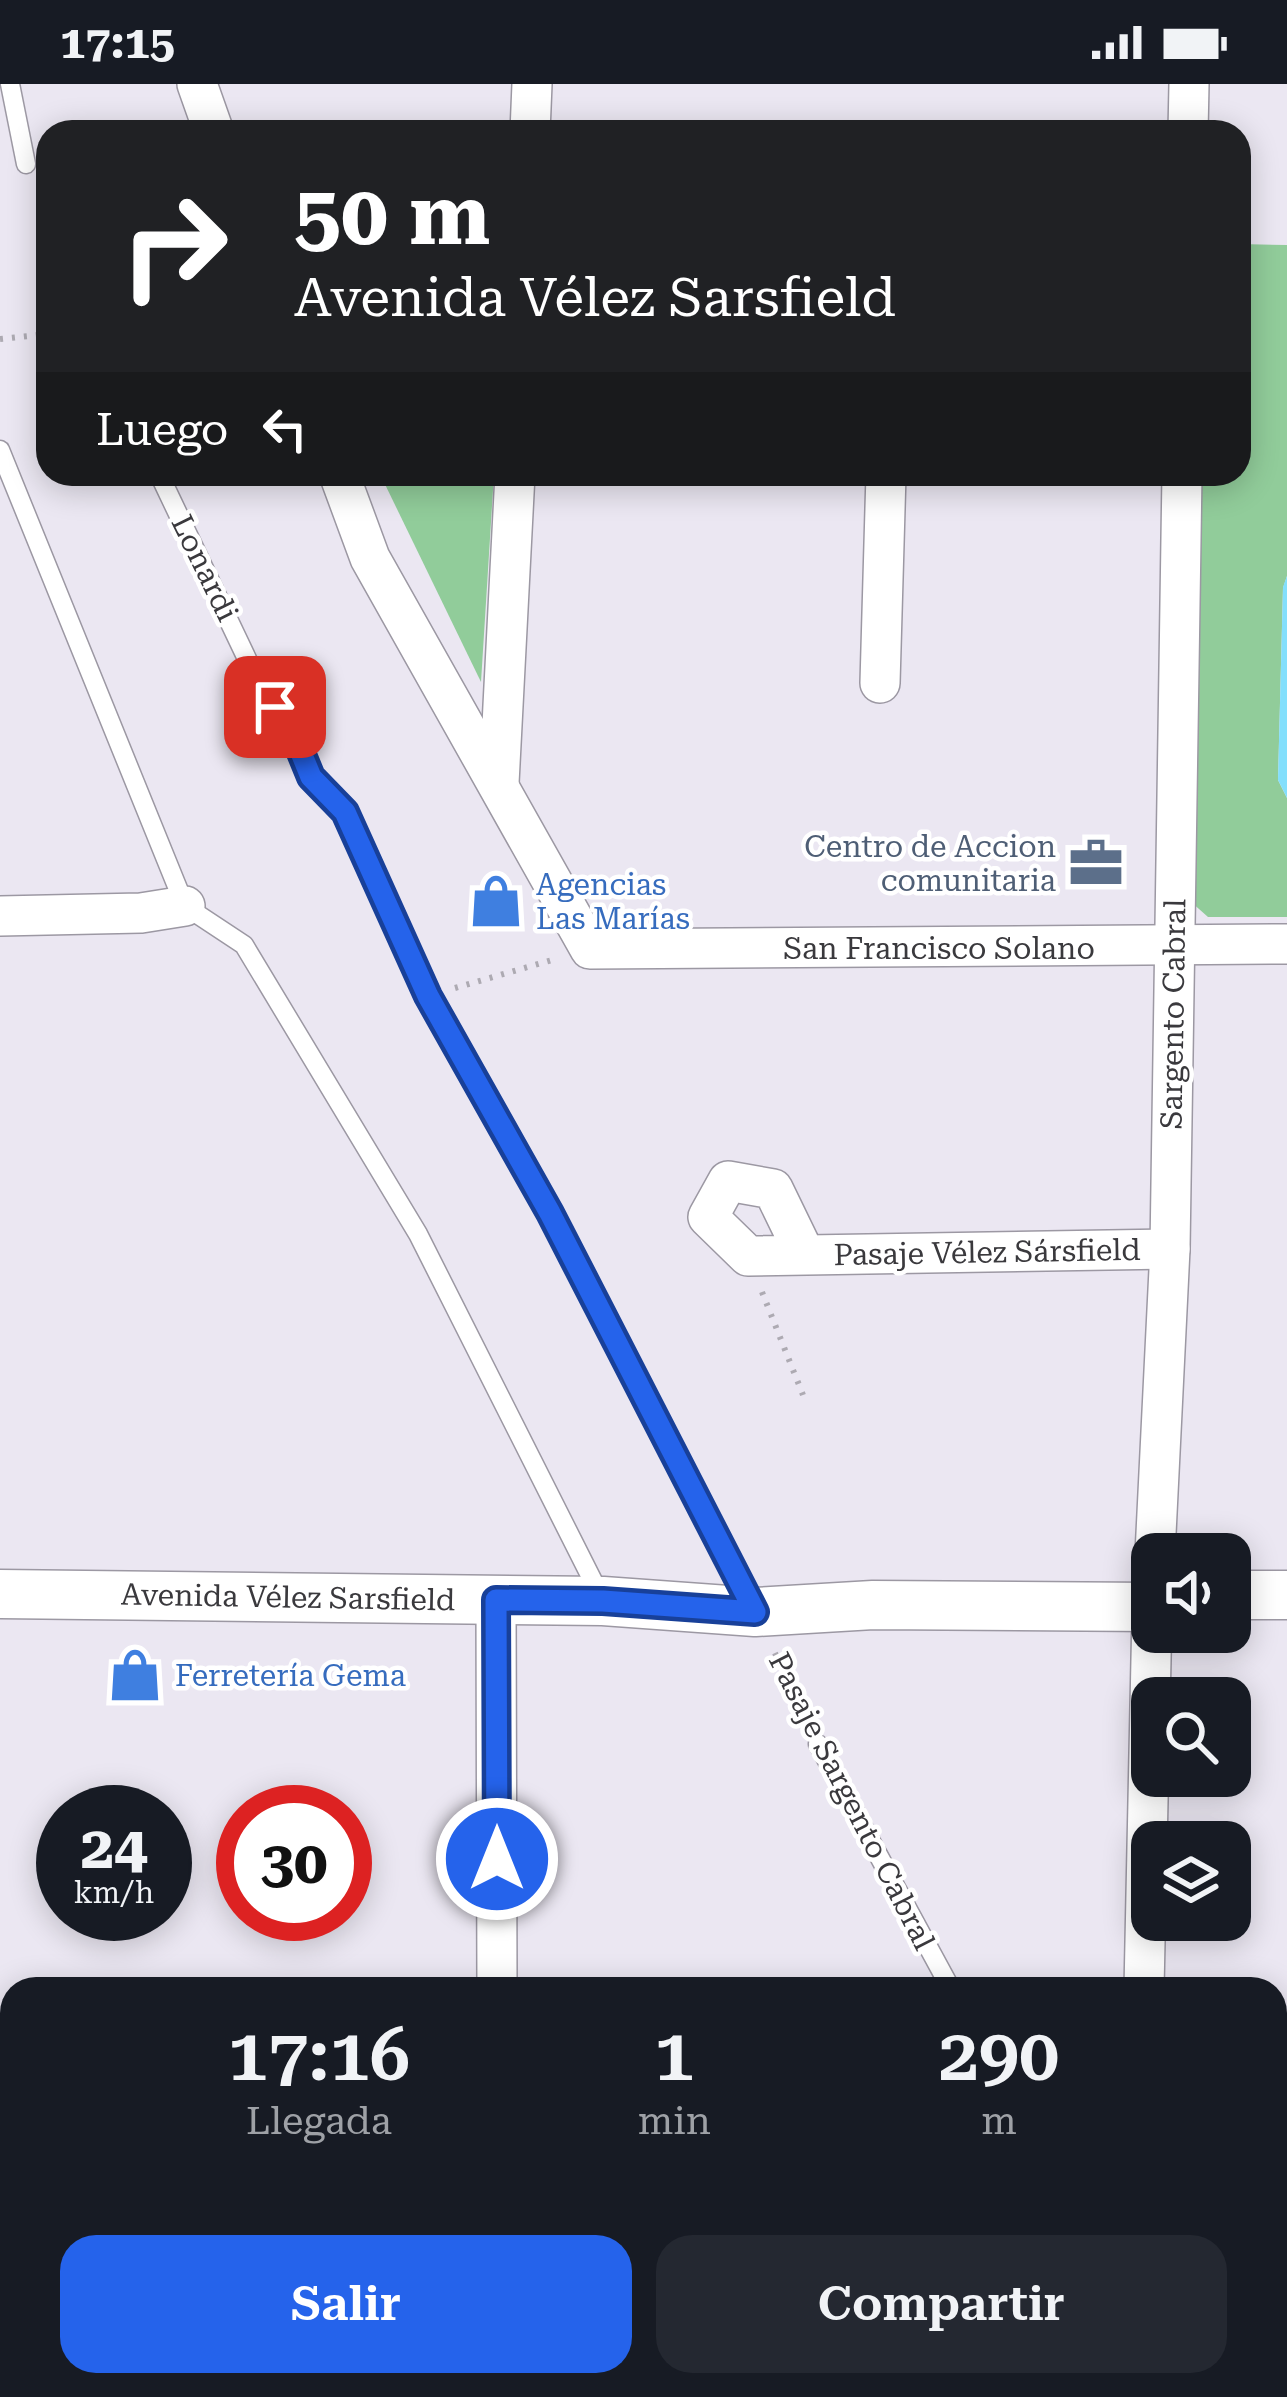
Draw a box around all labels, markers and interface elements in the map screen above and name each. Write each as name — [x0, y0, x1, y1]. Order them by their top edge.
text: 17:15 — [60, 16, 175, 69]
text: 50 m — [294, 166, 490, 264]
icon: right — [96, 168, 252, 324]
text: Avenida Vélez Sarsfield — [294, 266, 896, 329]
icon: left — [252, 396, 318, 462]
text: Luego — [96, 403, 228, 456]
street label: Lonardi — [164, 509, 246, 627]
pin — [224, 656, 326, 758]
icon: arrive — [242, 674, 308, 740]
place label: Centro de Accion comunitaria — [804, 829, 1056, 898]
office icon: Centro de Accion comunitaria — [1067, 834, 1125, 892]
place label: Agencias Las Marías — [536, 867, 690, 936]
shop icon: Agencias Las Marías — [467, 872, 525, 930]
street label: Sargento Cabral — [1153, 898, 1193, 1130]
street label: San Francisco Solano — [783, 931, 1095, 966]
street label: Pasaje Vélez Sársfield — [833, 1232, 1141, 1272]
map controls — [1131, 1533, 1251, 1941]
button: sound — [1131, 1533, 1251, 1653]
street label: Avenida Vélez Sarsfield — [121, 1577, 455, 1617]
shop icon: Ferretería Gema — [106, 1646, 164, 1704]
street label: Pasaje Sargento Cabral — [762, 1647, 942, 1955]
place label: Ferretería Gema — [175, 1658, 406, 1693]
button: search — [1131, 1677, 1251, 1797]
speed limit sign: 30 — [216, 1785, 372, 1941]
position arrow — [434, 1796, 560, 1922]
text: 24 — [80, 1812, 148, 1883]
button: layers — [1131, 1821, 1251, 1941]
text: km/h — [74, 1875, 154, 1910]
text: 17:16 — [228, 2013, 410, 2098]
text: 1 — [654, 2013, 694, 2098]
text: 290 — [938, 2013, 1059, 2098]
text: Llegada — [246, 2098, 392, 2144]
text: min — [638, 2098, 711, 2144]
text: m — [981, 2098, 1017, 2144]
button: Salir — [60, 2235, 632, 2373]
button: Compartir — [656, 2235, 1227, 2373]

